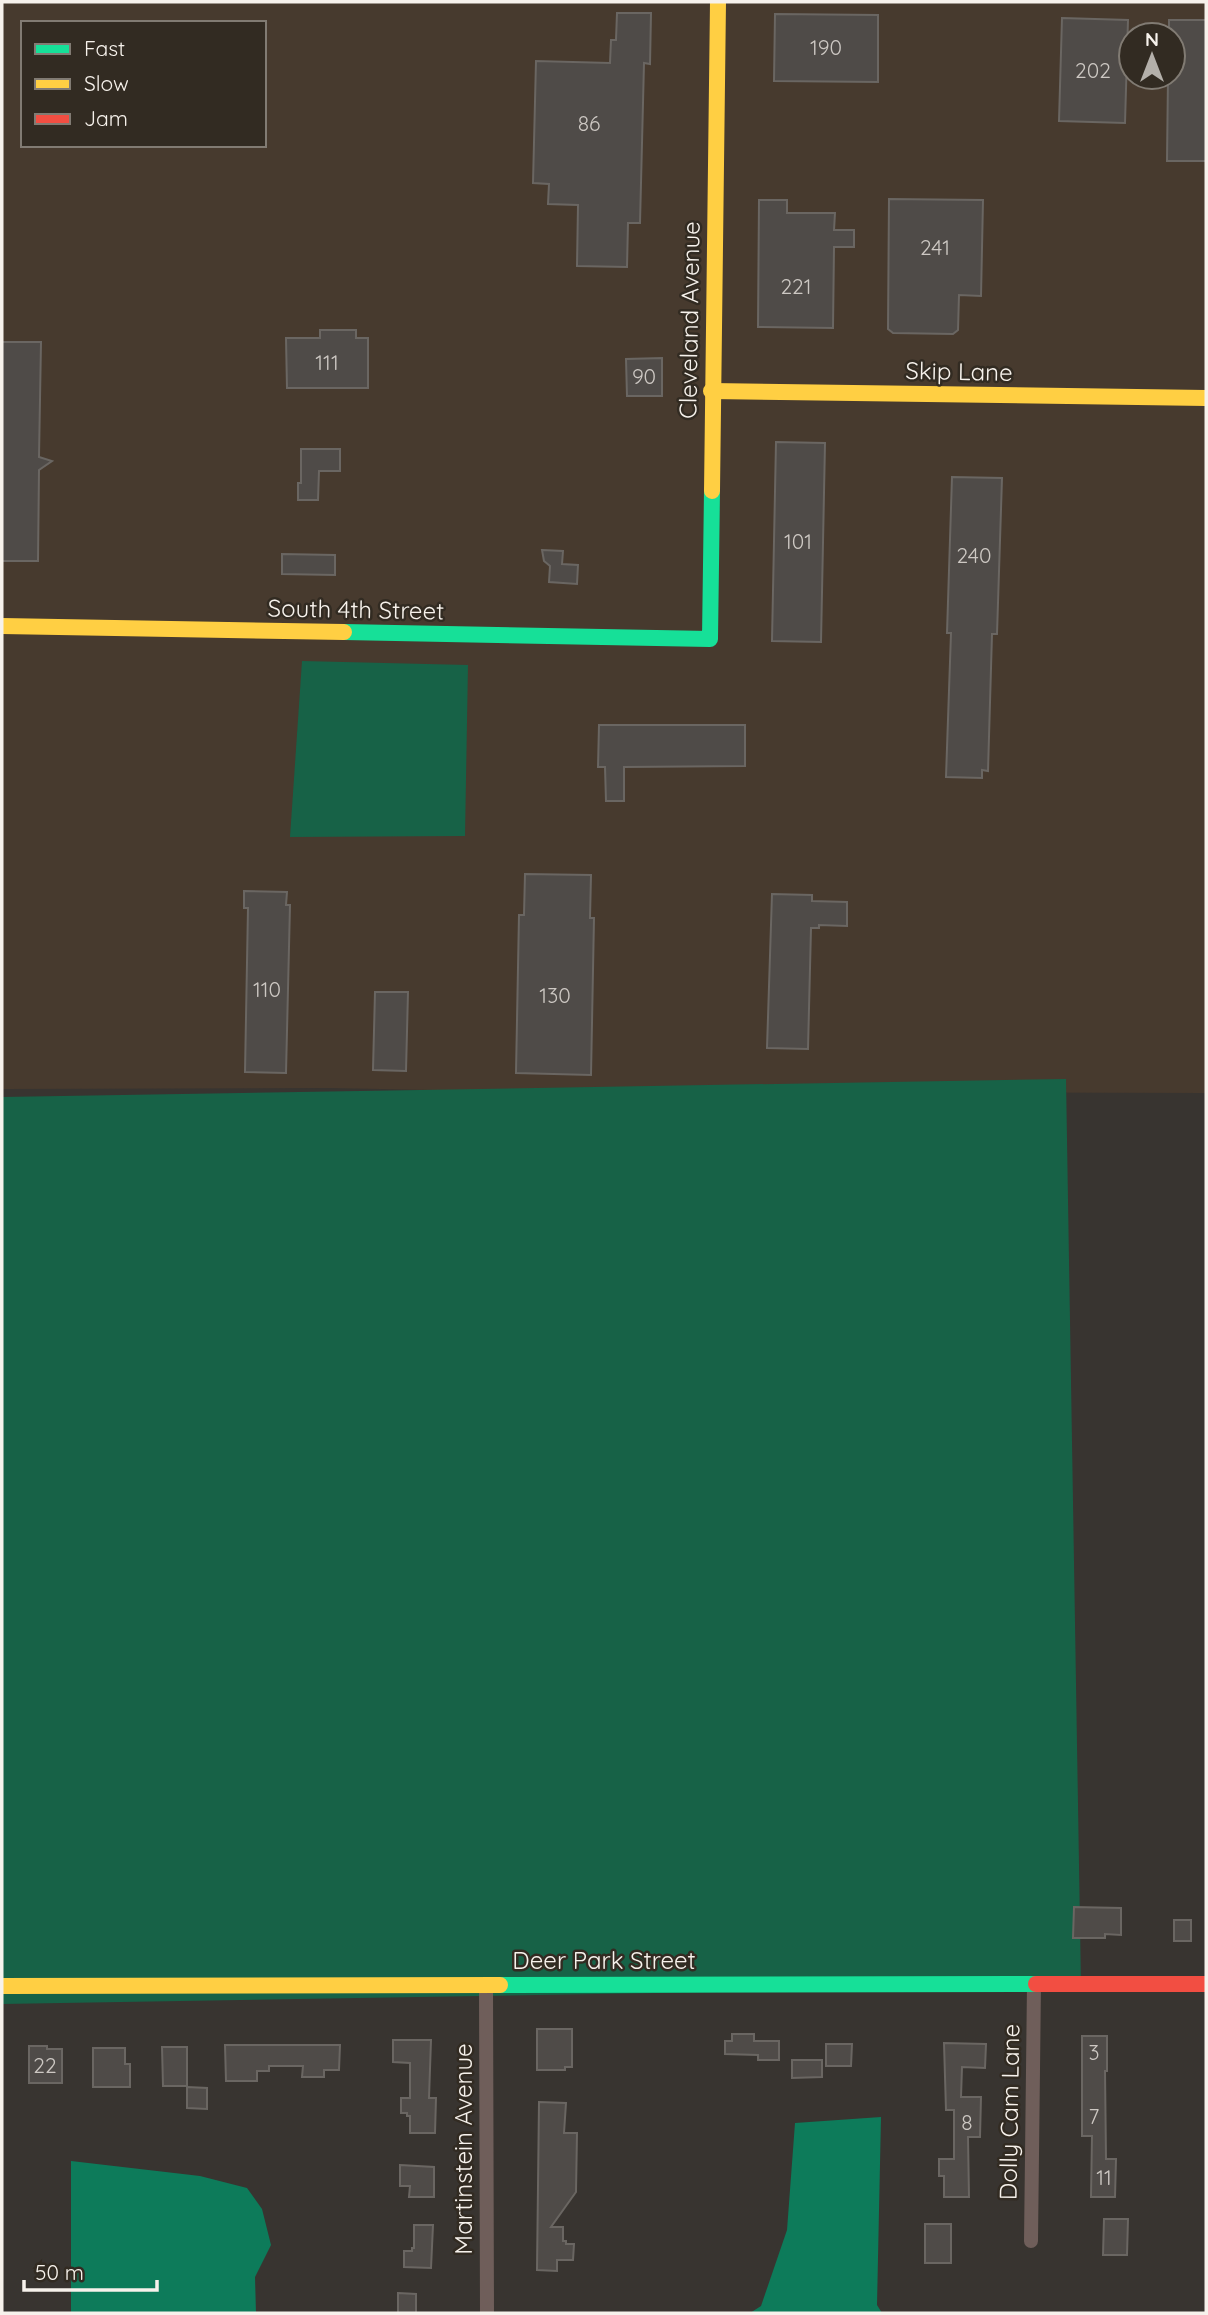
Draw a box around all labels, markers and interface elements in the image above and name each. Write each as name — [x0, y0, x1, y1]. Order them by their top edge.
legend — [21, 21, 266, 147]
north arrow — [1117, 21, 1187, 91]
text: N — [1145, 27, 1159, 51]
house number: 190 — [810, 34, 842, 60]
text: Fast — [84, 35, 125, 61]
house number: 202 — [1075, 57, 1111, 83]
text: Slow — [84, 70, 129, 96]
text: Jam — [84, 105, 128, 131]
house number: 86 — [578, 110, 600, 136]
street label: Cleveland Avenue — [672, 221, 706, 419]
house number: 241 — [920, 234, 950, 260]
house number: 221 — [780, 273, 812, 299]
house number: 111 — [315, 349, 339, 375]
street label: Skip Lane — [905, 355, 1013, 387]
house number: 90 — [632, 363, 656, 389]
house number: 101 — [784, 528, 812, 554]
house number: 240 — [957, 542, 991, 568]
street label: South 4th Street — [268, 592, 445, 626]
house number: 110 — [253, 976, 281, 1002]
house number: 130 — [539, 982, 571, 1008]
street label: Deer Park Street — [512, 1945, 696, 1975]
street label: Dolly Cam Lane — [992, 2024, 1026, 2200]
house number: 3 — [1088, 2039, 1100, 2065]
street label: Martinstein Avenue — [448, 2043, 478, 2255]
house number: 22 — [33, 2052, 57, 2078]
house number: 7 — [1089, 2103, 1100, 2129]
house number: 8 — [961, 2109, 973, 2135]
house number: 11 — [1096, 2164, 1112, 2190]
scale bar — [24, 2248, 158, 2292]
text: 50 m — [35, 2259, 84, 2285]

